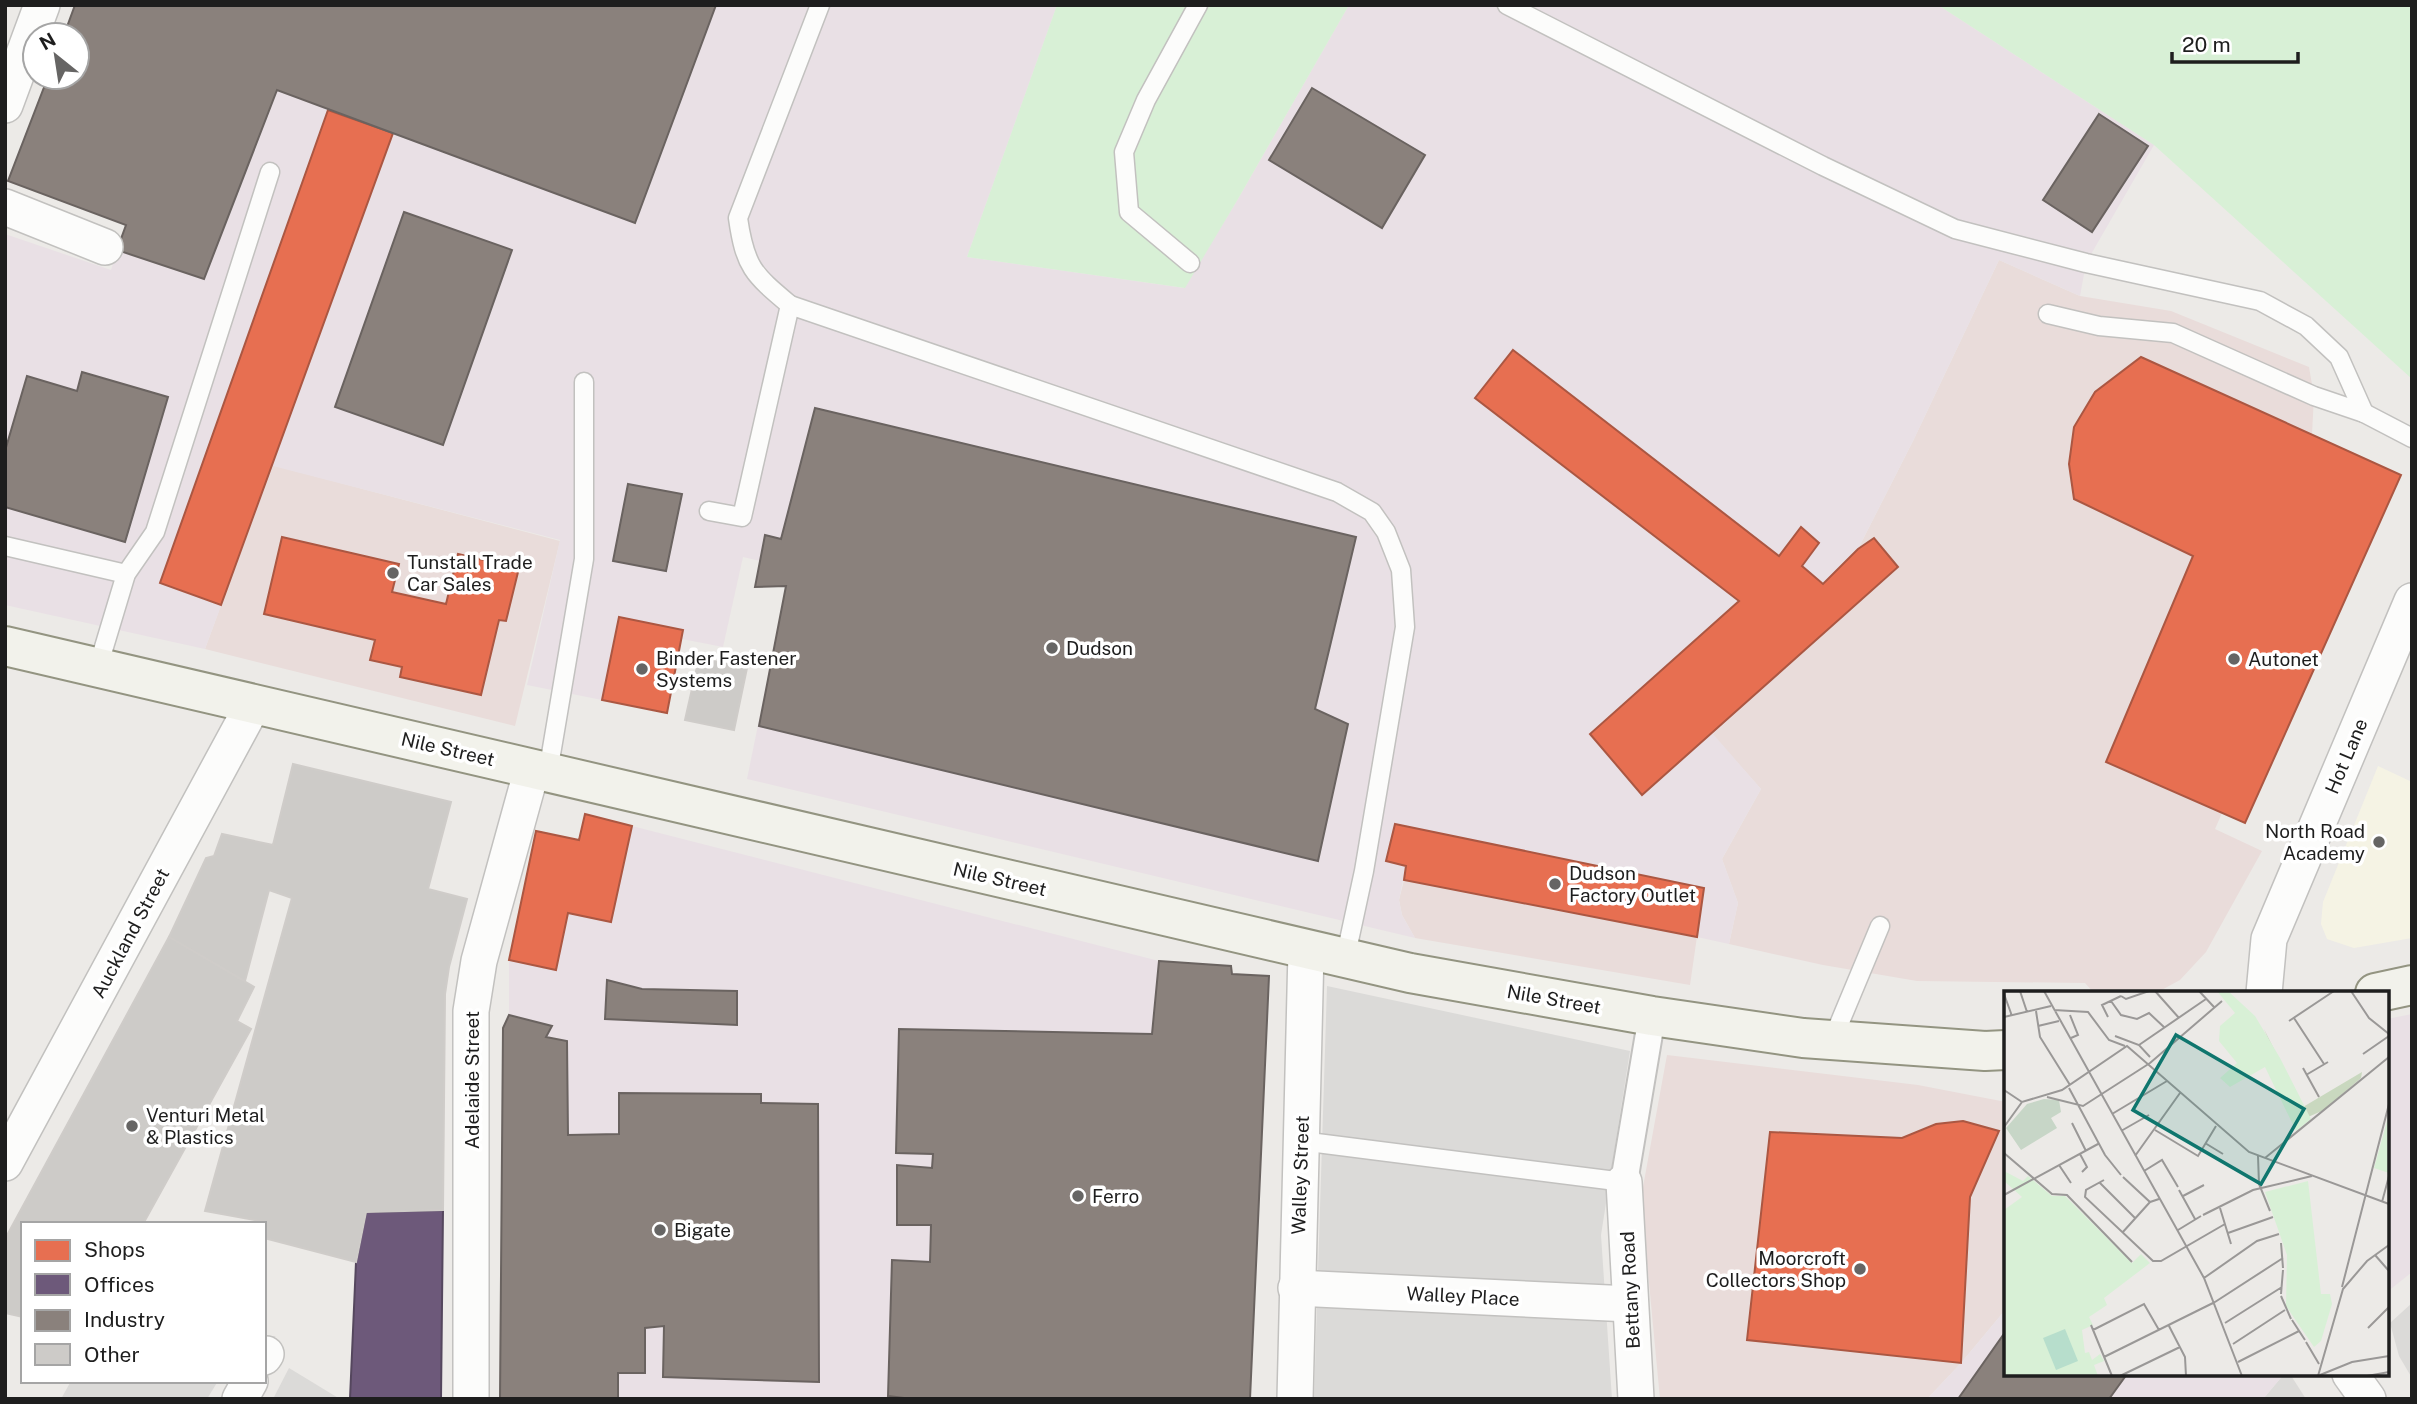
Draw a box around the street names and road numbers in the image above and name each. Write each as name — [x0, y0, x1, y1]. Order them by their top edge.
street label: Hot Lane — [2320, 715, 2372, 797]
street label: Nile Street — [399, 728, 497, 770]
street label: Nile Street — [951, 858, 1049, 900]
street label: Auckland Street — [87, 864, 173, 1002]
street label: Nile Street — [1505, 980, 1603, 1018]
street label: Adelaide Street — [461, 1011, 483, 1149]
street label: Walley Street — [1287, 1115, 1313, 1235]
street label: Bettany Road — [1616, 1231, 1644, 1349]
street label: Walley Place — [1406, 1282, 1520, 1310]

